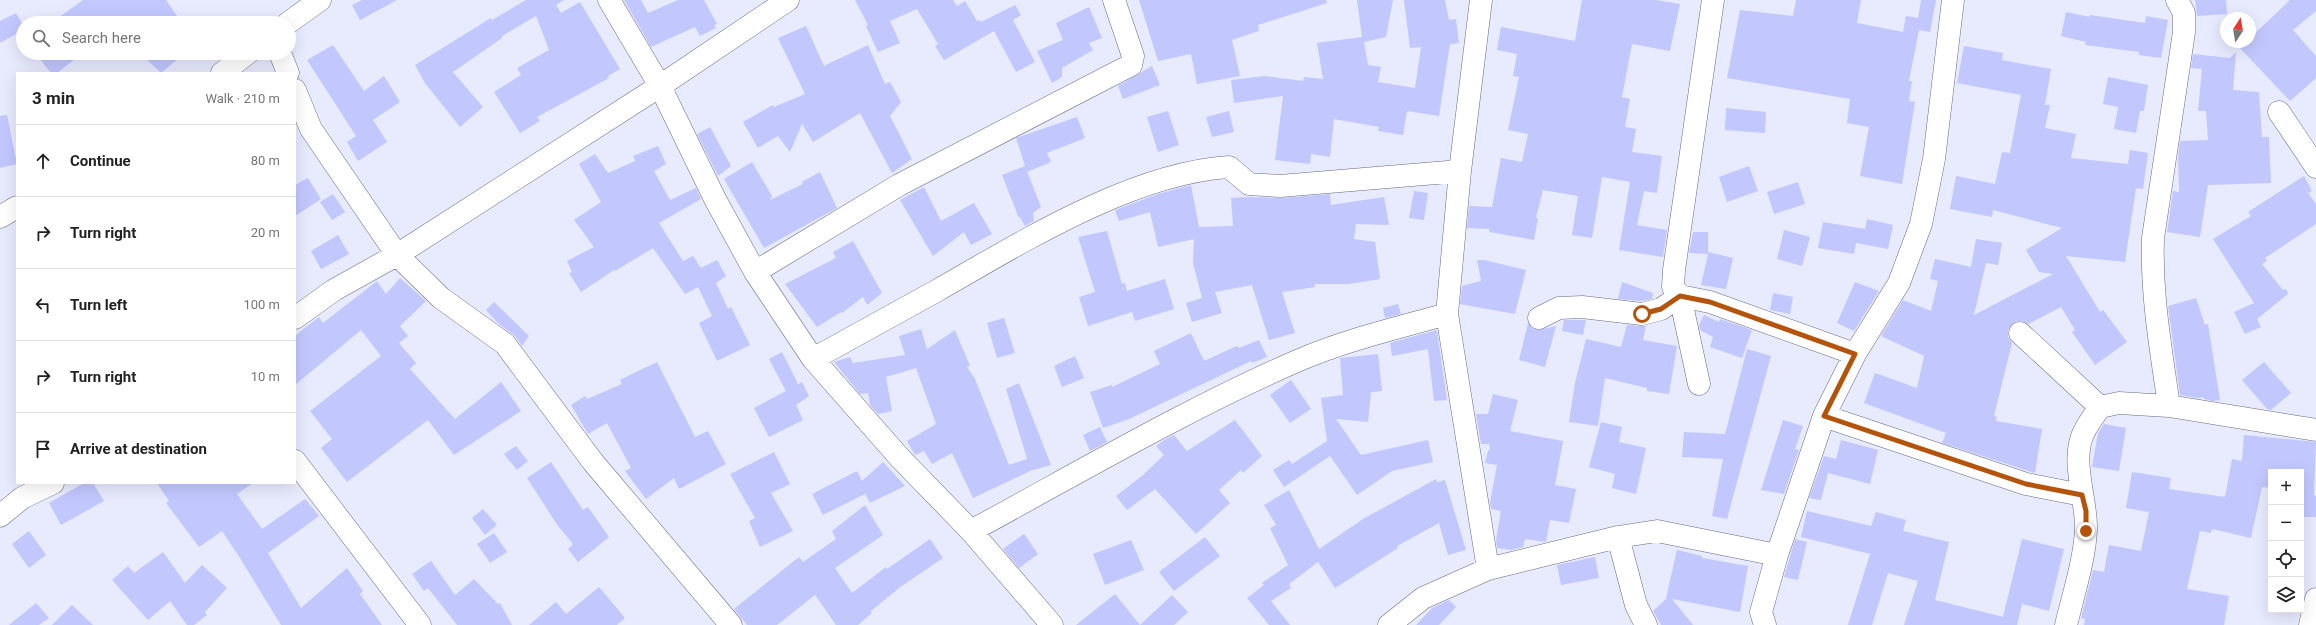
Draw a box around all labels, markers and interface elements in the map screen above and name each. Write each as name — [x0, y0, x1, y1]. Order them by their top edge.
north arrow — [2220, 12, 2256, 48]
search box — [16, 16, 296, 60]
icon: search — [30, 27, 52, 49]
text: Search here — [62, 29, 141, 47]
text: 3 min — [32, 88, 75, 108]
text: Walk · 210 m — [205, 91, 280, 106]
icon: ahead — [32, 150, 54, 172]
text: Continue — [70, 152, 131, 170]
text: 80 m — [251, 153, 280, 168]
icon: right — [32, 222, 54, 244]
text: Turn right — [70, 224, 136, 242]
text: 20 m — [251, 225, 280, 240]
icon: left — [32, 294, 54, 316]
text: Turn left — [70, 296, 127, 314]
text: 100 m — [243, 297, 280, 312]
route start — [1633, 305, 1651, 323]
icon: right — [32, 366, 54, 388]
text: Turn right — [70, 368, 136, 386]
text: 10 m — [251, 369, 280, 384]
icon: arrive — [32, 438, 54, 460]
text: Arrive at destination — [70, 440, 207, 458]
map controls — [2268, 469, 2304, 613]
button: + — [2268, 469, 2304, 505]
button: − — [2268, 505, 2304, 541]
route end — [2077, 522, 2095, 540]
button: locate — [2268, 541, 2304, 577]
button: layers — [2268, 577, 2304, 613]

